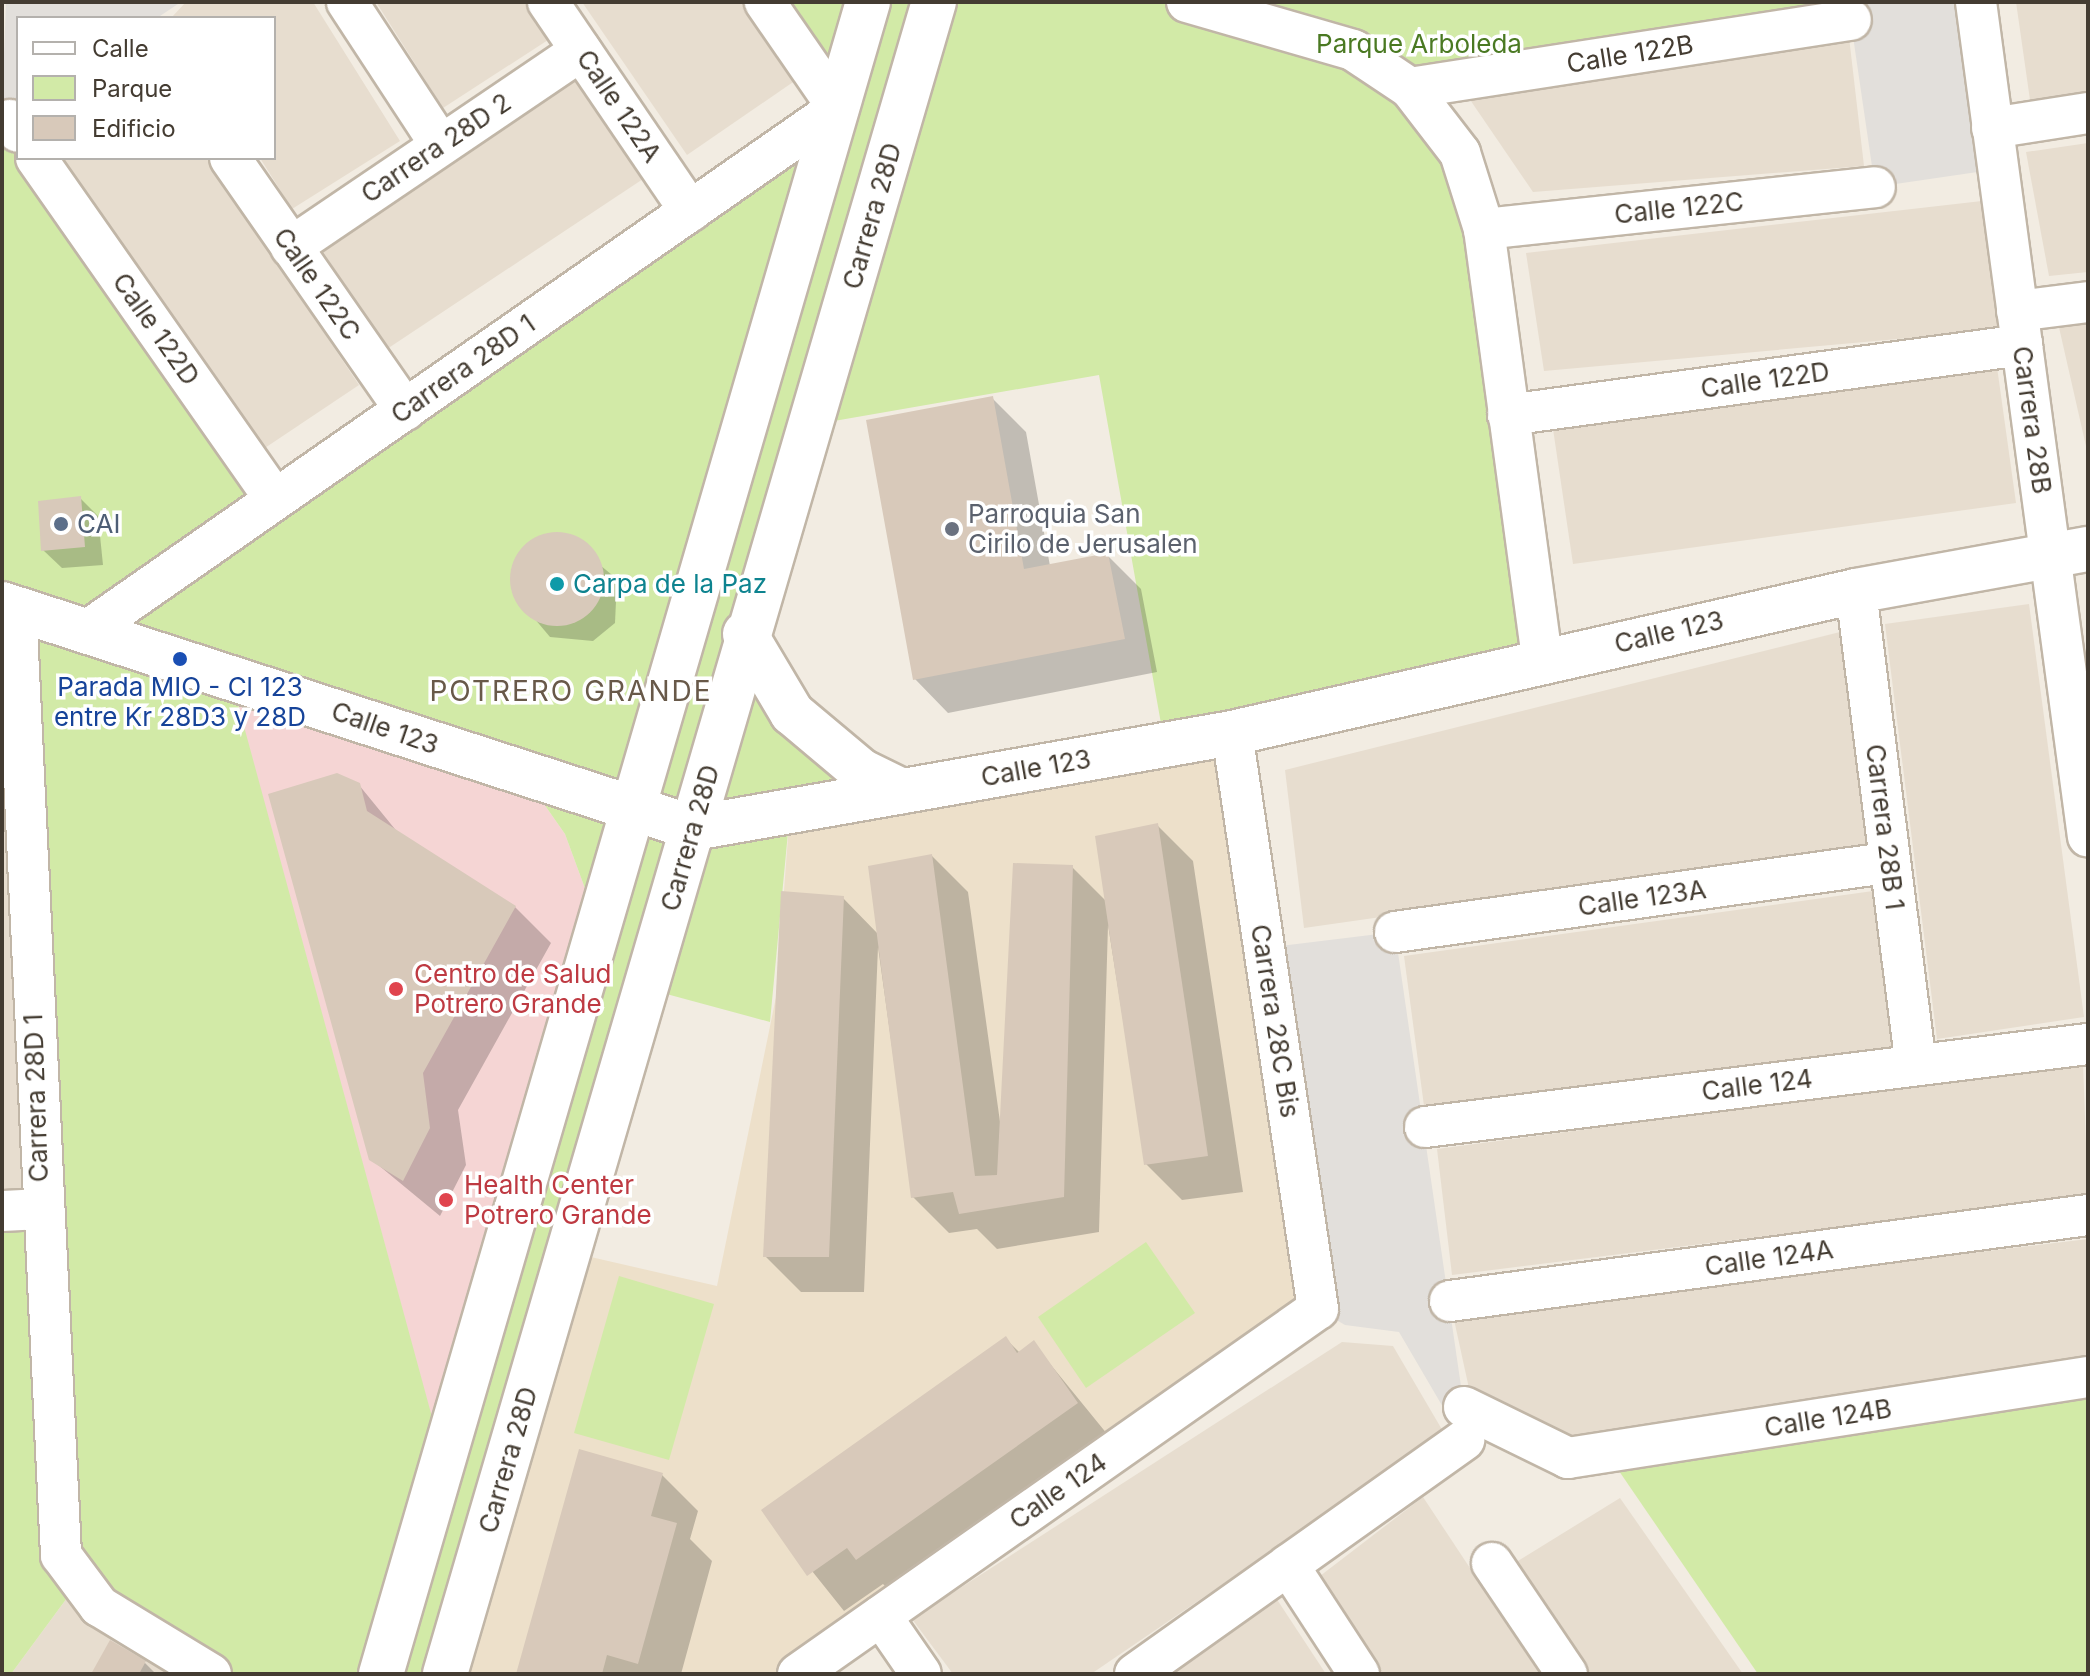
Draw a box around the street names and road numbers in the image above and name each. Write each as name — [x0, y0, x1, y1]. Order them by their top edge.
street label: Calle 122B — [1564, 29, 1696, 79]
street label: Calle 122A — [570, 44, 668, 168]
street label: Carrera 28D 2 — [355, 86, 517, 210]
street label: Carrera 28D — [836, 139, 908, 293]
street label: Calle 122C — [1613, 186, 1745, 230]
street label: Calle 122C — [267, 222, 367, 346]
street label: Calle 122D — [106, 267, 206, 391]
street label: Carrera 28D 1 — [385, 308, 541, 430]
street label: Carrera 28B — [2006, 344, 2058, 496]
street label: Calle 122D — [1699, 356, 1831, 404]
street label: Calle 123 — [1611, 604, 1727, 660]
street label: Calle 123 — [327, 695, 443, 761]
street label: Carrera 28B 1 — [1859, 742, 1911, 912]
street label: Calle 123 — [979, 743, 1093, 793]
street label: Carrera 28D — [654, 761, 726, 915]
street label: Calle 123A — [1576, 874, 1708, 922]
street label: Carrera 28C Bis — [1244, 922, 1306, 1120]
street label: Carrera 28D 1 — [17, 1013, 55, 1183]
street label: Calle 124 — [1700, 1063, 1814, 1107]
street label: Calle 124A — [1703, 1234, 1835, 1282]
street label: Carrera 28D — [472, 1383, 544, 1537]
street label: Calle 124B — [1762, 1393, 1894, 1443]
street label: Calle 124 — [1003, 1446, 1113, 1536]

